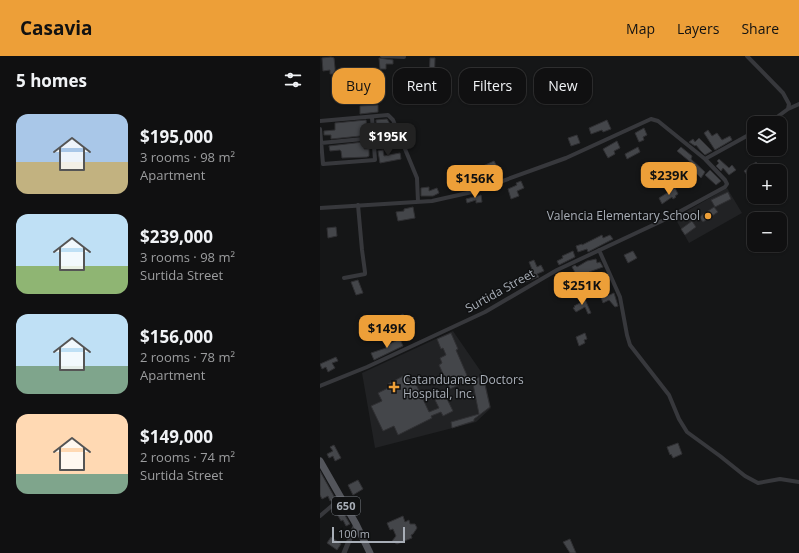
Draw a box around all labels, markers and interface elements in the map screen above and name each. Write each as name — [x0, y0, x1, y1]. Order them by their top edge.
text: Casavia — [20, 15, 93, 41]
text: Map — [626, 19, 655, 38]
text: Layers — [677, 19, 719, 38]
text: Share — [741, 19, 779, 38]
chip: Buy — [332, 68, 385, 104]
chip: Rent — [393, 68, 451, 104]
chip: Filters — [459, 68, 526, 104]
chip: New — [534, 68, 592, 104]
text: 5 homes — [16, 69, 87, 92]
icon: filters — [282, 69, 304, 91]
map controls — [747, 116, 787, 252]
button: layers — [747, 116, 787, 156]
pin: $195K — [360, 123, 416, 157]
text: $195,000 — [140, 125, 213, 148]
text: $195K — [369, 127, 407, 145]
icon: home — [48, 130, 96, 178]
text: 3 rooms · 98 m² — [140, 148, 235, 166]
pin: $239K — [641, 162, 697, 196]
button: + — [747, 164, 787, 204]
pin: $156K — [447, 165, 503, 199]
text: Apartment — [140, 166, 205, 184]
text: $239K — [650, 166, 688, 184]
text: $156K — [456, 169, 494, 187]
place label: Valencia Elementary School — [547, 207, 700, 224]
marker: Valencia Elementary School — [703, 211, 713, 221]
button: − — [747, 212, 787, 252]
text: $239,000 — [140, 225, 213, 248]
icon: home — [48, 230, 96, 278]
text: 3 rooms · 98 m² — [140, 248, 235, 266]
street label: Surtida Street — [462, 265, 537, 317]
text: Surtida Street — [140, 266, 223, 284]
pin: $251K — [554, 272, 610, 306]
text: $251K — [563, 276, 601, 294]
pin: $149K — [359, 315, 415, 349]
text: $149K — [368, 319, 406, 337]
text: $156,000 — [140, 325, 213, 348]
icon: home — [48, 330, 96, 378]
text: 2 rooms · 78 m² — [140, 348, 235, 366]
text: Apartment — [140, 366, 205, 384]
place label: Catanduanes Doctors Hospital, Inc. — [403, 371, 524, 402]
marker: Catanduanes Doctors Hospital, Inc. — [388, 381, 400, 393]
text: $149,000 — [140, 425, 213, 448]
icon: home — [48, 430, 96, 478]
text: 2 rooms · 74 m² — [140, 448, 235, 466]
text: Surtida Street — [140, 466, 223, 484]
road number: 650 — [332, 497, 360, 515]
scale bar — [332, 525, 405, 544]
text: 100 m — [338, 526, 370, 541]

